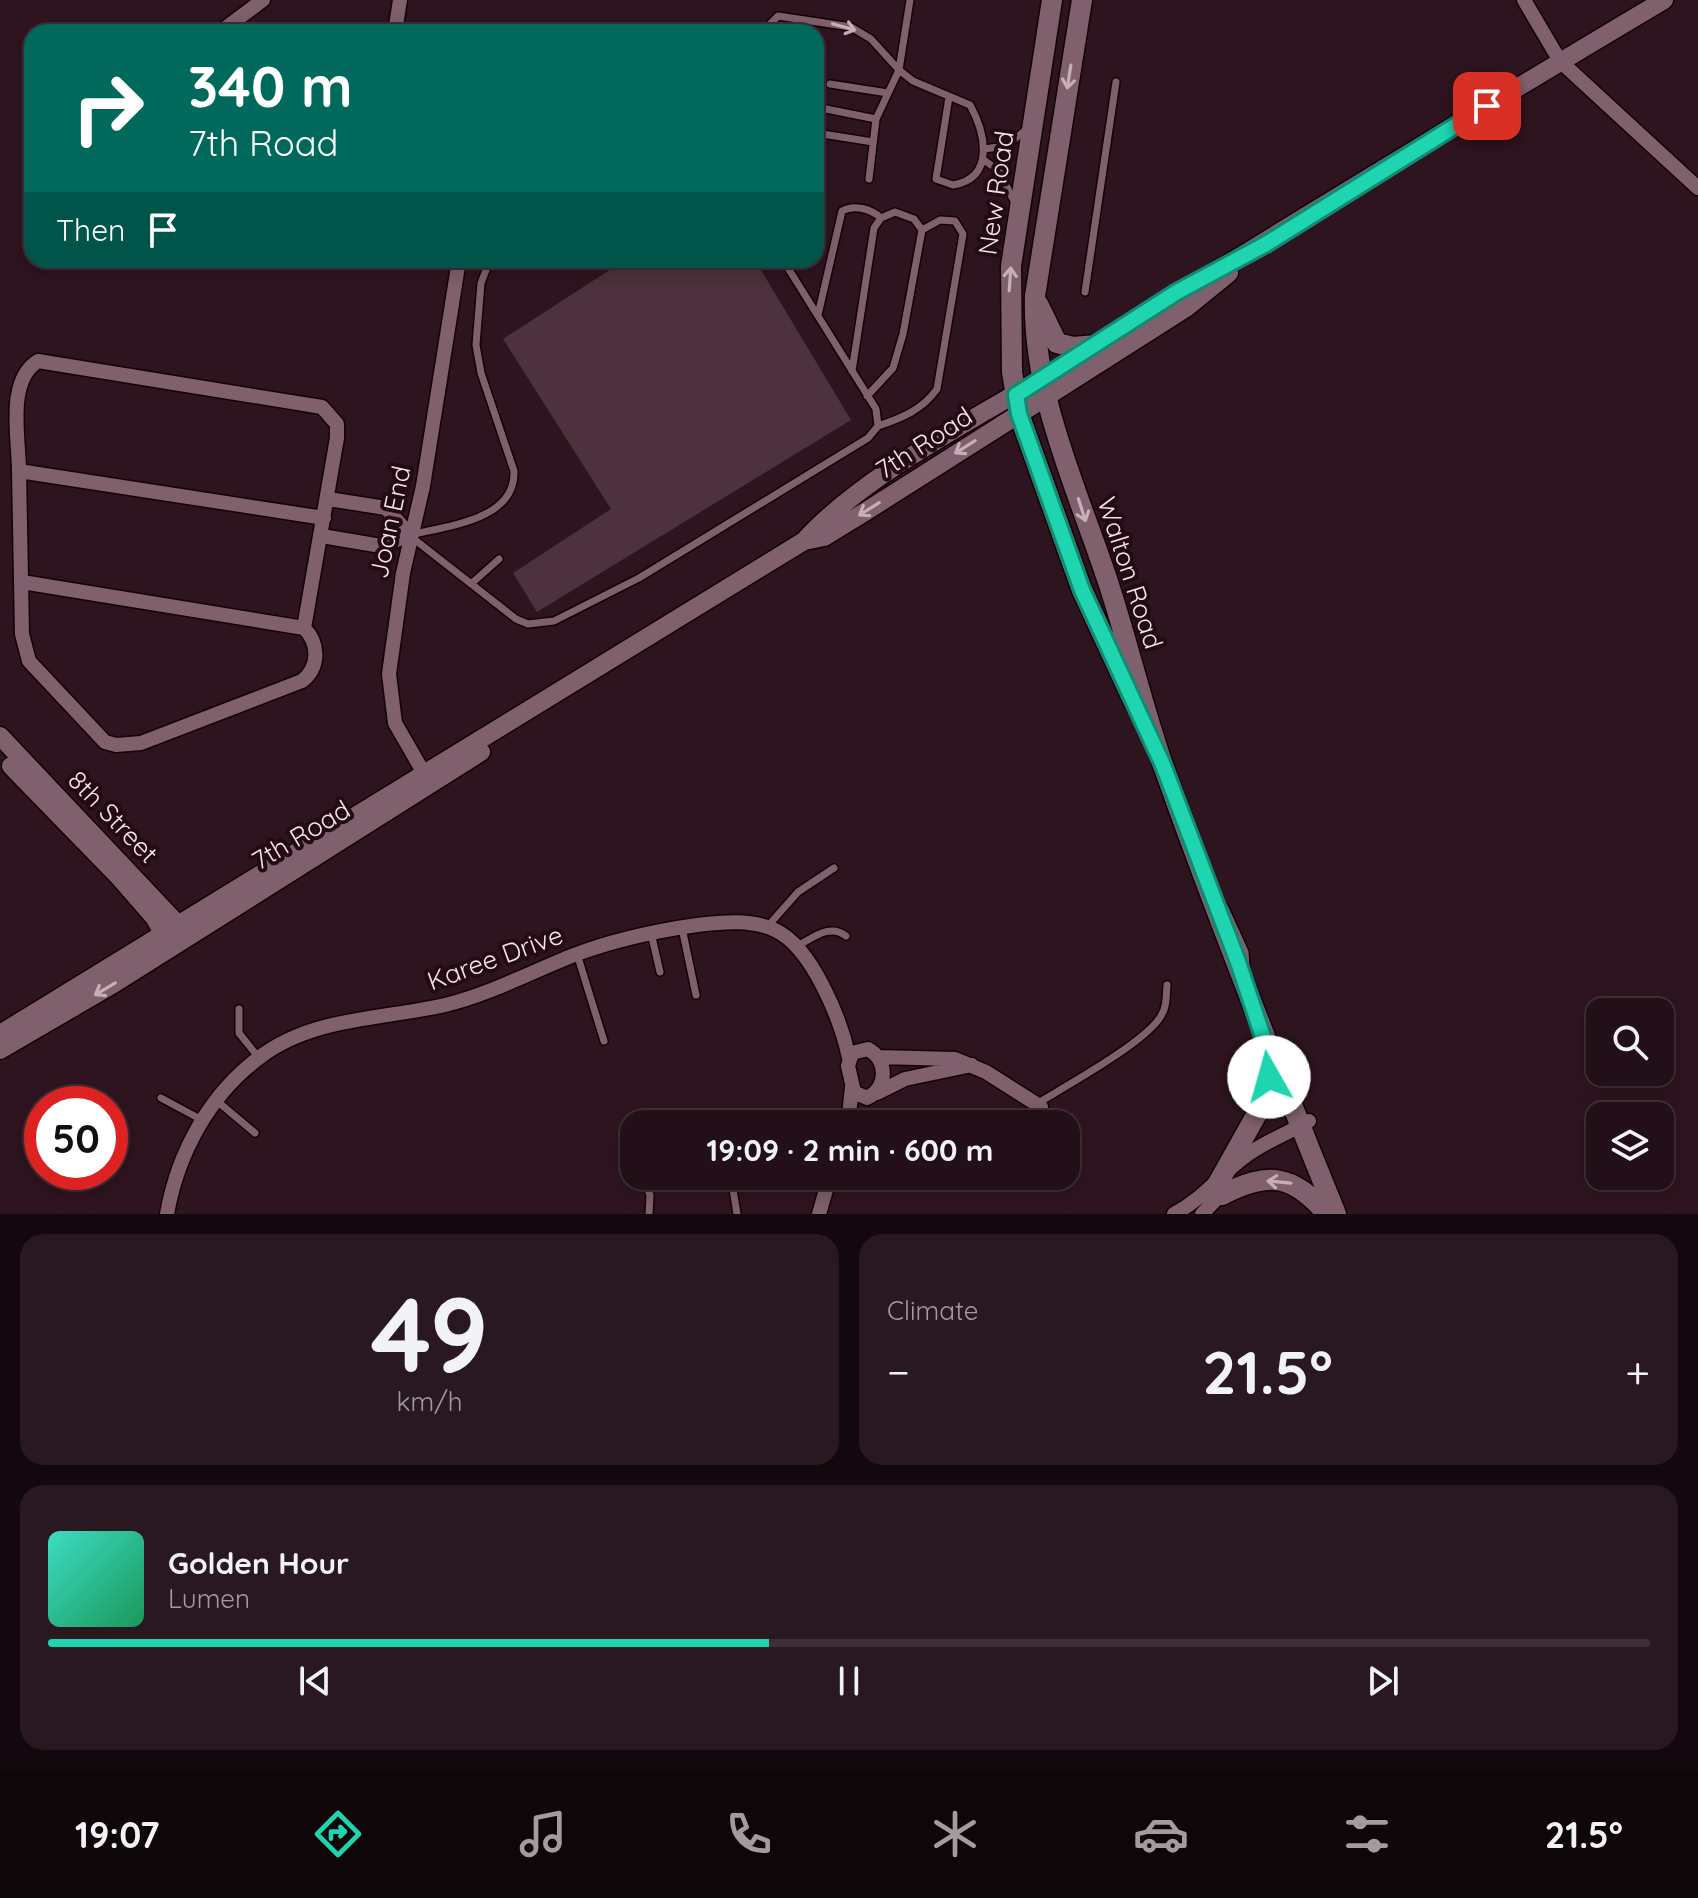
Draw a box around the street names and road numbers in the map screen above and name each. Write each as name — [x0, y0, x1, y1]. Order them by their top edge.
street label: New Road — [970, 129, 1021, 257]
street label: 7th Road — [869, 399, 978, 486]
street label: Joan End — [362, 463, 418, 581]
street label: Walton Road — [1090, 493, 1171, 653]
street label: 8th Street — [61, 764, 165, 870]
street label: 7th Road — [246, 792, 356, 877]
street label: Karee Drive — [423, 918, 567, 997]

